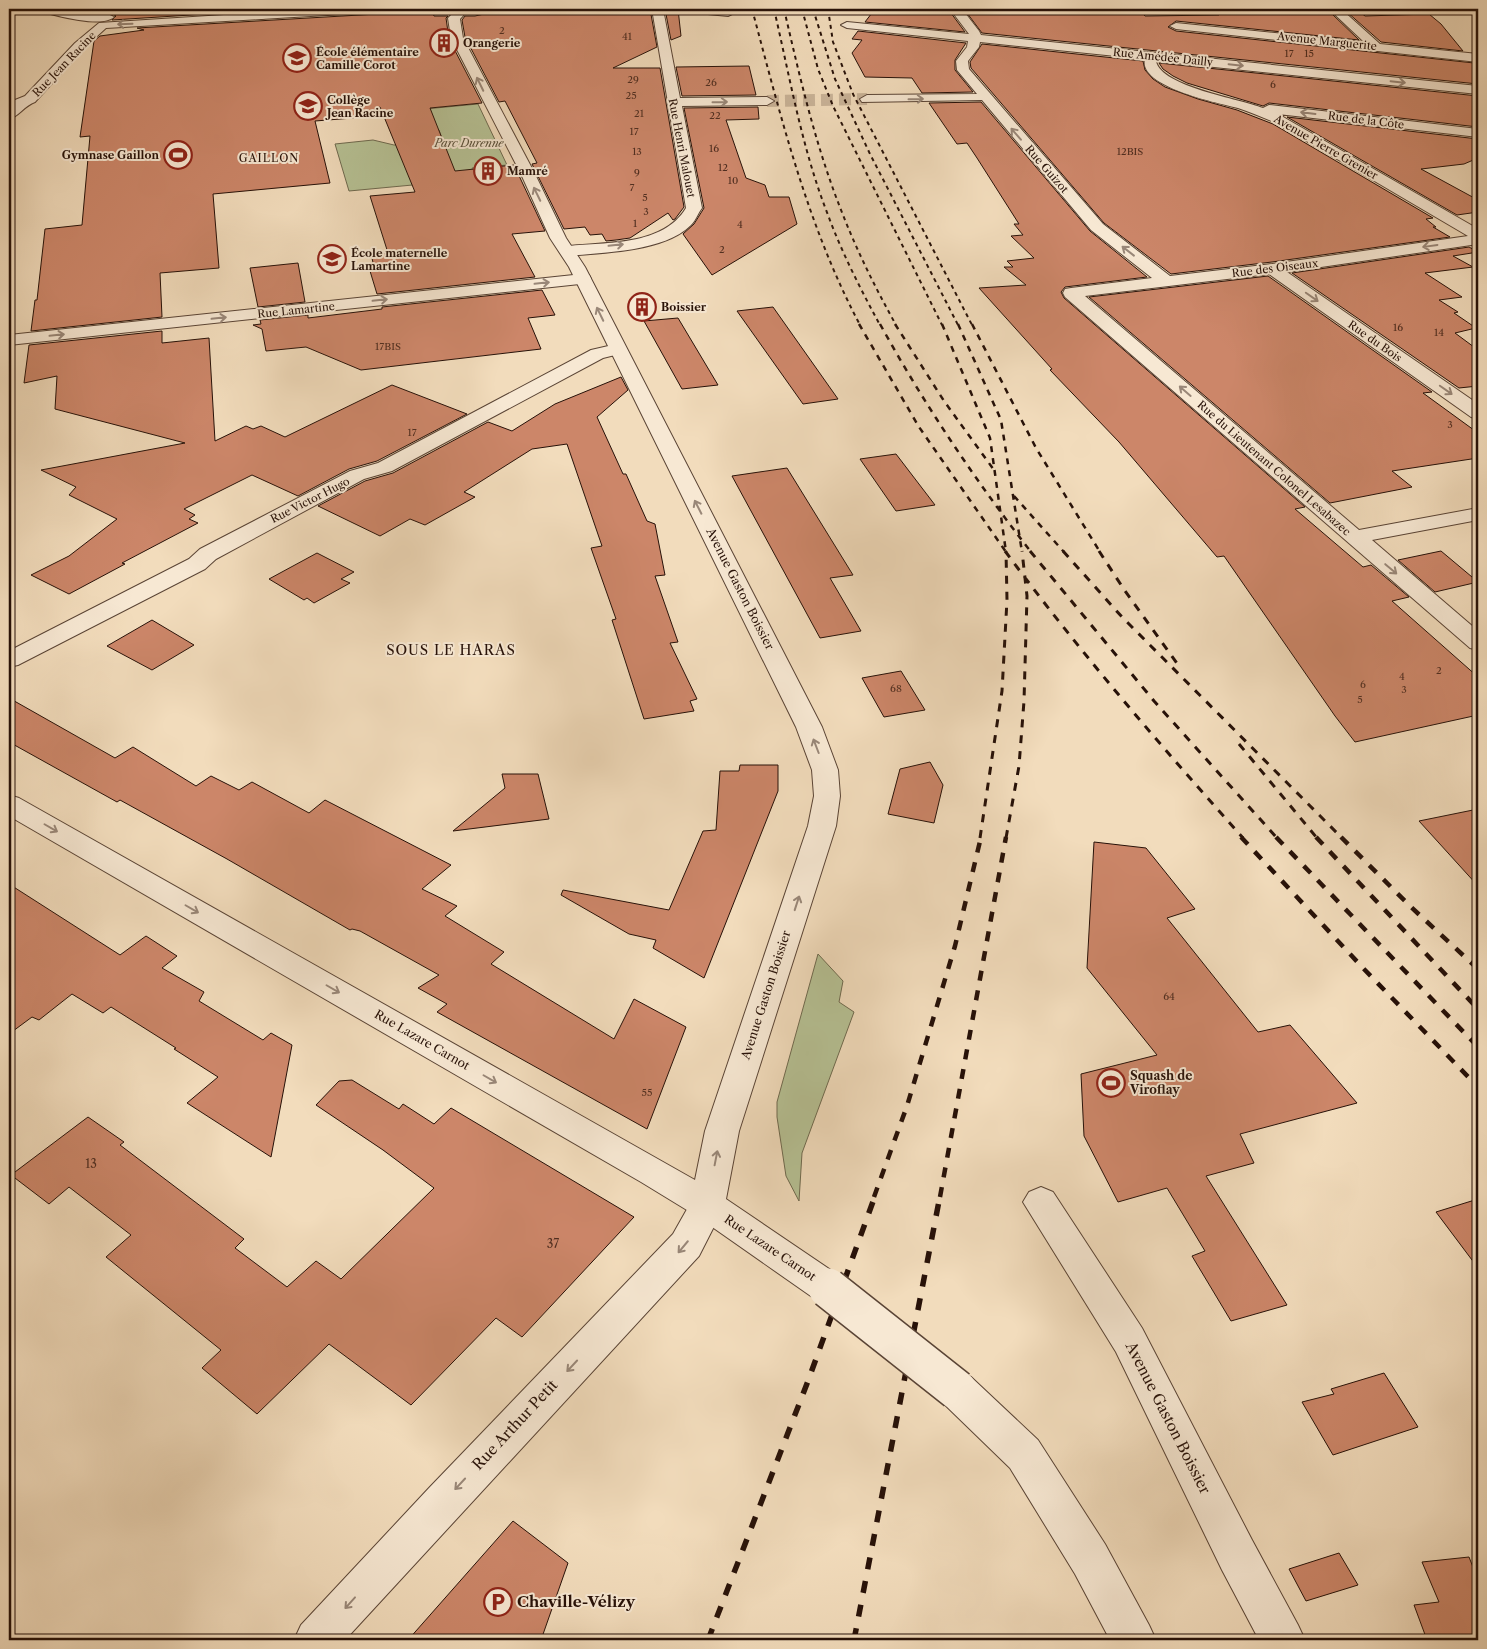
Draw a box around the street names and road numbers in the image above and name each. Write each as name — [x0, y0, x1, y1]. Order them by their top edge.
street label: Rue Jean Racine — [29, 28, 99, 100]
street label: Avenue Marguerite — [1275, 29, 1378, 53]
street label: Rue Amédée Dailly — [1112, 45, 1215, 69]
street label: Rue Henri Malouet — [666, 97, 698, 199]
street label: Rue de la Côte — [1327, 108, 1405, 132]
street label: Avenue Pierre Grenier — [1271, 111, 1381, 183]
street label: Rue Guizot — [1022, 142, 1072, 196]
street label: Rue des Oiseaux — [1231, 256, 1320, 280]
street label: Rue Lamartine — [257, 299, 335, 321]
street label: Rue du Bois — [1345, 317, 1405, 365]
street label: Rue du Lieutenant Colonel Lesabazec — [1194, 398, 1354, 539]
street label: Rue Victor Hugo — [268, 474, 352, 526]
street label: Avenue Gaston Boissier — [703, 525, 778, 652]
street label: Avenue Gaston Boissier — [737, 929, 793, 1062]
street label: Rue Lazare Carnot — [372, 1006, 473, 1073]
street label: Rue Lazare Carnot — [722, 1211, 820, 1284]
street label: Avenue Gaston Boissier — [1121, 1338, 1215, 1498]
street label: Rue Arthur Petit — [468, 1375, 562, 1474]

